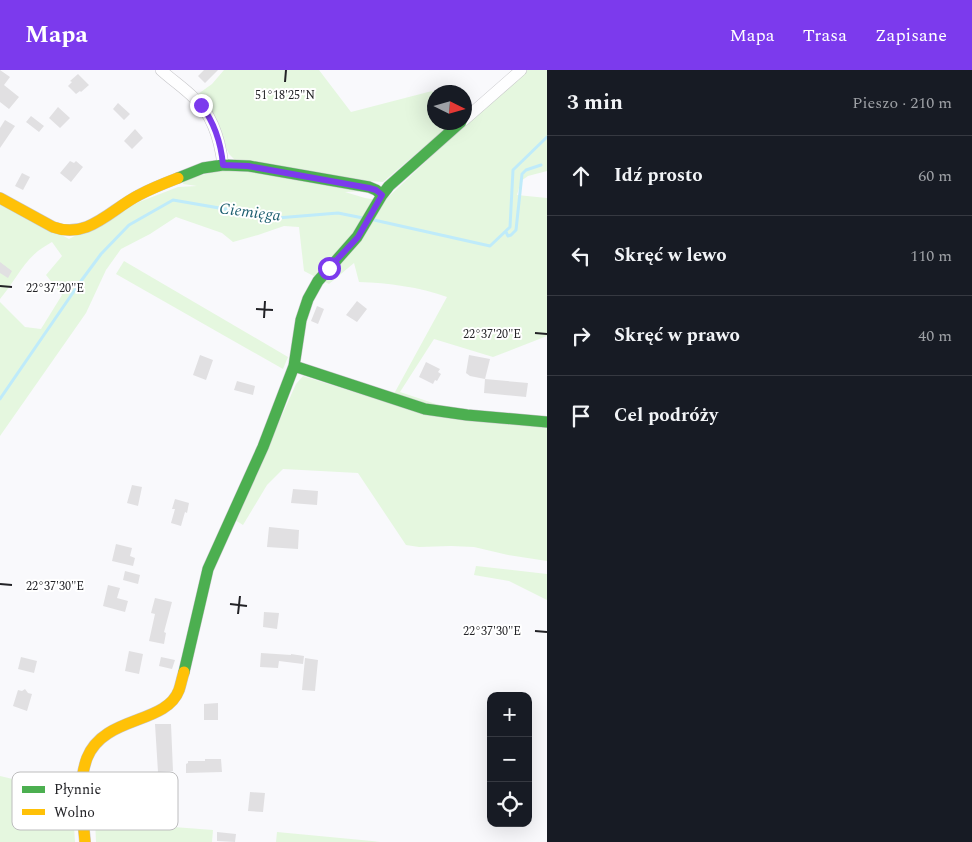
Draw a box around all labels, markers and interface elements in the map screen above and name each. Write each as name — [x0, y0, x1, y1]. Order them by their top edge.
text: Mapa — [25, 17, 88, 53]
text: Mapa — [729, 22, 775, 49]
text: Trasa — [803, 22, 847, 49]
text: Zapisane — [875, 22, 947, 49]
north arrow — [427, 85, 472, 130]
text: 51°18'25"N — [255, 86, 315, 105]
text: 3 min — [567, 87, 623, 119]
text: Pieszo · 210 m — [852, 91, 952, 115]
route end — [190, 94, 213, 117]
text: Idź prosto — [614, 161, 703, 190]
icon: ahead — [567, 162, 595, 190]
text: 60 m — [918, 164, 952, 188]
water label: Ciemięga — [218, 196, 282, 228]
text: Skręć w lewo — [614, 241, 727, 270]
icon: left — [567, 242, 595, 270]
text: 110 m — [910, 244, 952, 268]
route start — [318, 257, 341, 280]
text: 22°37'20"E — [26, 279, 84, 298]
text: Skręć w prawo — [614, 321, 740, 350]
icon: right — [567, 322, 595, 350]
text: 40 m — [918, 324, 952, 348]
text: 22°37'20"E — [463, 325, 521, 344]
text: Cel podróży — [614, 401, 718, 430]
icon: arrive — [567, 402, 595, 430]
text: 22°37'30"E — [26, 577, 84, 596]
text: 22°37'30"E — [463, 622, 521, 641]
map controls — [487, 692, 532, 827]
button: + — [487, 692, 532, 737]
button: − — [487, 737, 532, 782]
legend — [12, 772, 178, 830]
text: Płynnie — [54, 779, 101, 800]
button: locate — [487, 782, 532, 827]
text: Wolno — [54, 802, 95, 823]

